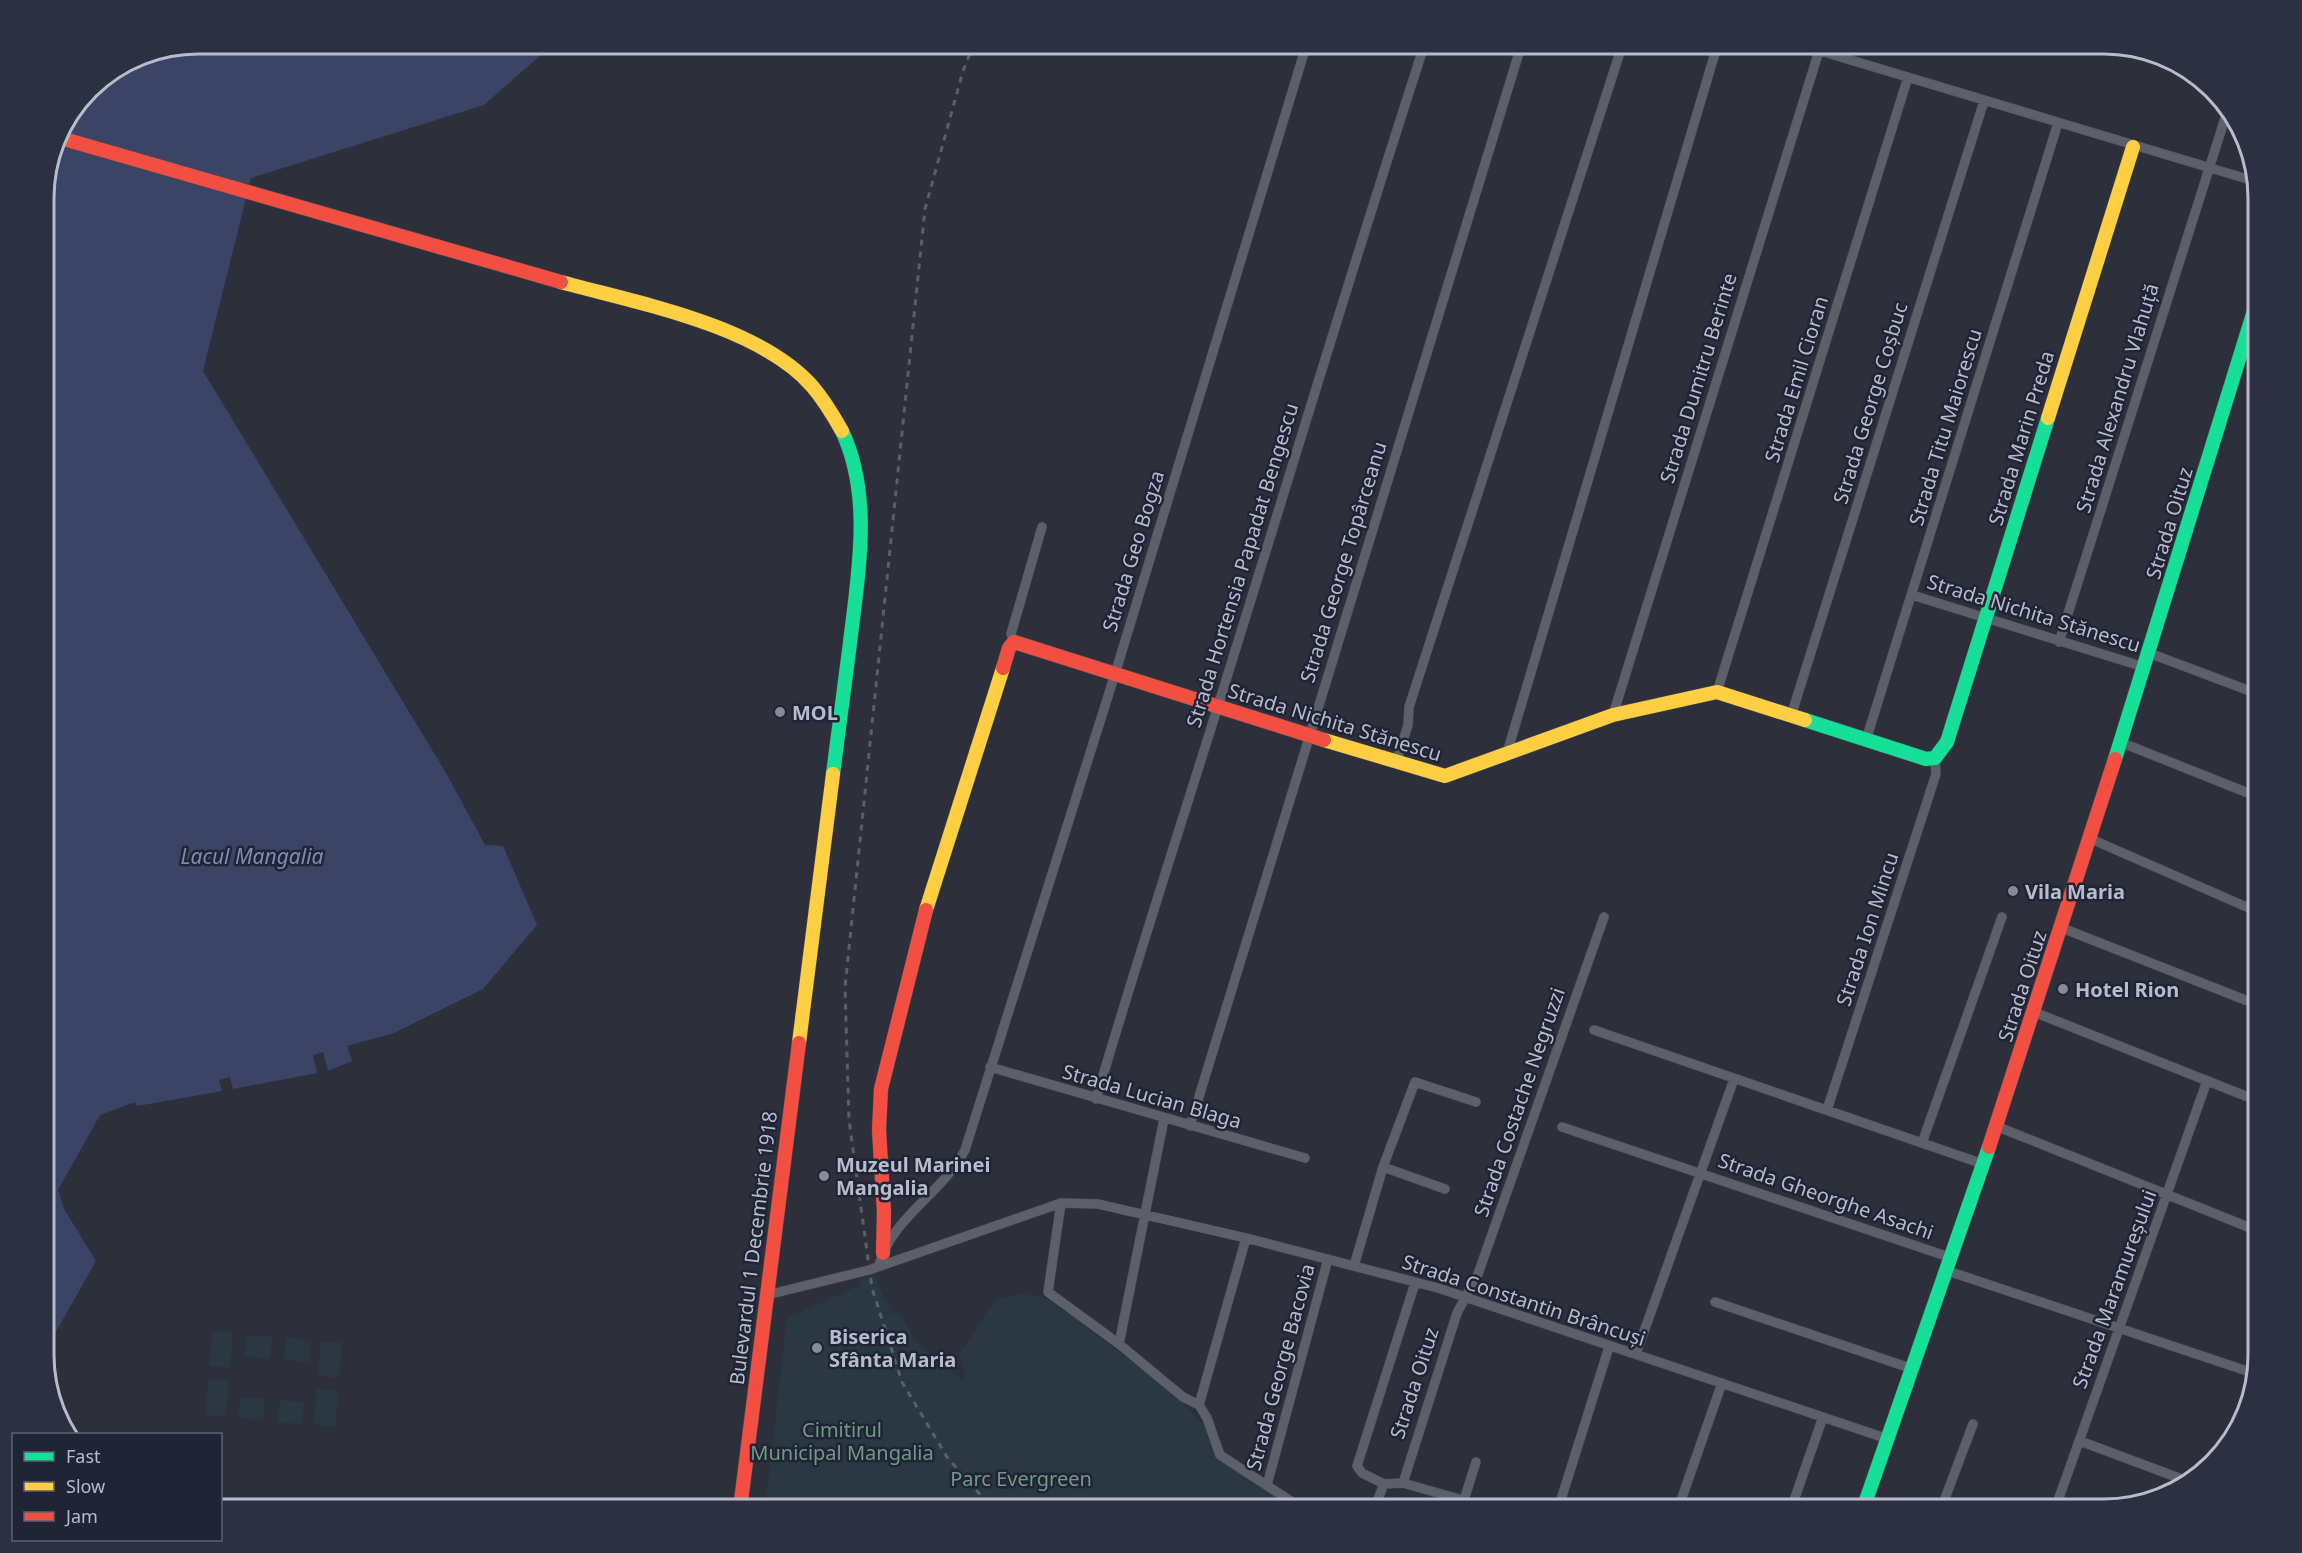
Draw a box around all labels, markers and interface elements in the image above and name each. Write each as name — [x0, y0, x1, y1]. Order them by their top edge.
street label: Strada Dumitru Berinte — [1653, 270, 1743, 486]
street label: Strada Alexandru Vlahuță — [2069, 280, 2165, 516]
street label: Strada Emil Cioran — [1758, 292, 1834, 466]
street label: Strada George Coșbuc — [1826, 299, 1914, 507]
street label: Strada Titu Maiorescu — [1902, 325, 1988, 529]
street label: Strada Marin Preda — [1982, 347, 2060, 529]
street label: Strada Hortensia Papadat Bengescu — [1180, 400, 1304, 730]
street label: Strada George Topârceanu — [1293, 438, 1393, 686]
street label: Strada Oituz — [2139, 464, 2199, 582]
street label: Strada Geo Bogza — [1096, 467, 1170, 635]
street label: Strada Nichita Stănescu — [1924, 568, 2144, 658]
street label: Strada Nichita Stănescu — [1225, 677, 1445, 767]
place label: MOL — [792, 699, 838, 726]
marker: MOL — [773, 705, 787, 719]
water label: Lacul Mangalia — [180, 842, 324, 870]
street label: Strada Ion Mincu — [1829, 849, 1905, 1009]
place label: Vila Maria — [2025, 878, 2125, 905]
marker: Vila Maria — [2006, 884, 2020, 898]
street label: Strada Oituz — [1991, 927, 2053, 1045]
place label: Hotel Rion — [2075, 976, 2179, 1003]
marker: Hotel Rion — [2056, 982, 2070, 996]
street label: Strada Costache Negruzzi — [1467, 984, 1571, 1220]
street label: Strada Lucian Blaga — [1059, 1057, 1245, 1135]
street label: Bulevardul 1 Decembrie 1918 — [723, 1110, 783, 1386]
street label: Strada Gheorghe Asachi — [1715, 1146, 1937, 1246]
place label: Muzeul Marinei Mangalia — [836, 1151, 991, 1201]
marker: Muzeul Marinei Mangalia — [817, 1169, 831, 1183]
street label: Strada Maramureșului — [2066, 1186, 2162, 1392]
street label: Strada Constantin Brâncuși — [1399, 1248, 1649, 1352]
street label: Strada George Bacovia — [1239, 1261, 1321, 1473]
place label: Biserica Sfânta Maria — [829, 1323, 956, 1373]
street label: Strada Oituz — [1383, 1324, 1445, 1442]
marker: Biserica Sfânta Maria — [810, 1341, 824, 1355]
park label: Cimitirul Municipal Mangalia — [750, 1416, 934, 1466]
legend — [12, 1433, 222, 1541]
text: Fast — [66, 1444, 101, 1468]
park label: Parc Evergreen — [950, 1465, 1092, 1492]
text: Slow — [66, 1474, 105, 1498]
text: Jam — [64, 1504, 98, 1528]

